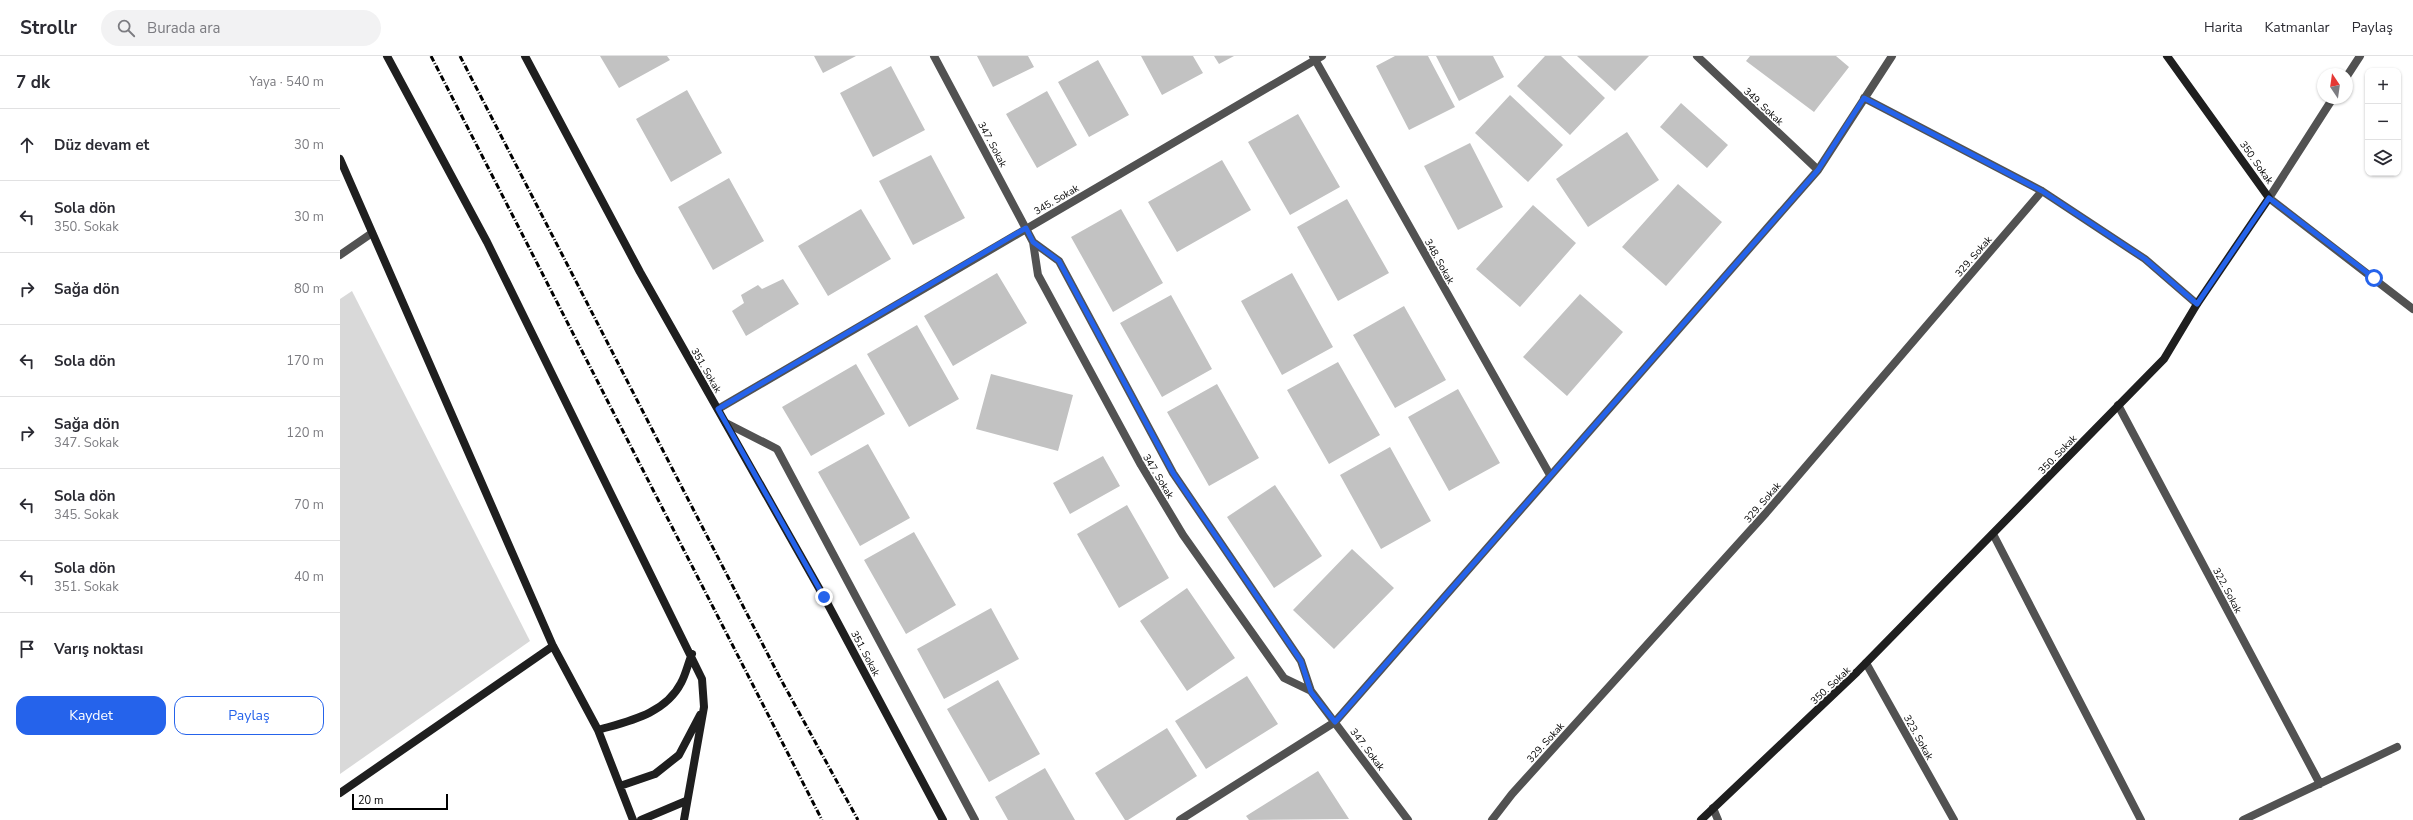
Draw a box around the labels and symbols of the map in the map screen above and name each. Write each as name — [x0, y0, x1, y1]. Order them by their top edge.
north arrow — [2317, 68, 2353, 104]
street label: 349. Sokak — [1740, 85, 1787, 130]
street label: 347. Sokak — [974, 119, 1010, 171]
street label: 350. Sokak — [2236, 138, 2277, 188]
street label: 345. Sokak — [1031, 181, 1082, 218]
street label: 329. Sokak — [1952, 233, 1996, 280]
street label: 348. Sokak — [1421, 236, 1458, 288]
route start — [2365, 269, 2383, 287]
street label: 351. Sokak — [688, 345, 725, 396]
street label: 350. Sokak — [2035, 431, 2081, 477]
street label: 347. Sokak — [1139, 452, 1177, 502]
street label: 329. Sokak — [1741, 479, 1785, 526]
street label: 322. Sokak — [2209, 565, 2245, 617]
route end — [815, 588, 833, 606]
street label: 351. Sokak — [847, 628, 883, 680]
street label: 350. Sokak — [1808, 663, 1854, 708]
street label: 323. Sokak — [1900, 712, 1937, 764]
street label: 329. Sokak — [1524, 719, 1568, 766]
street label: 347. Sokak — [1347, 725, 1388, 775]
scale bar — [352, 792, 448, 811]

